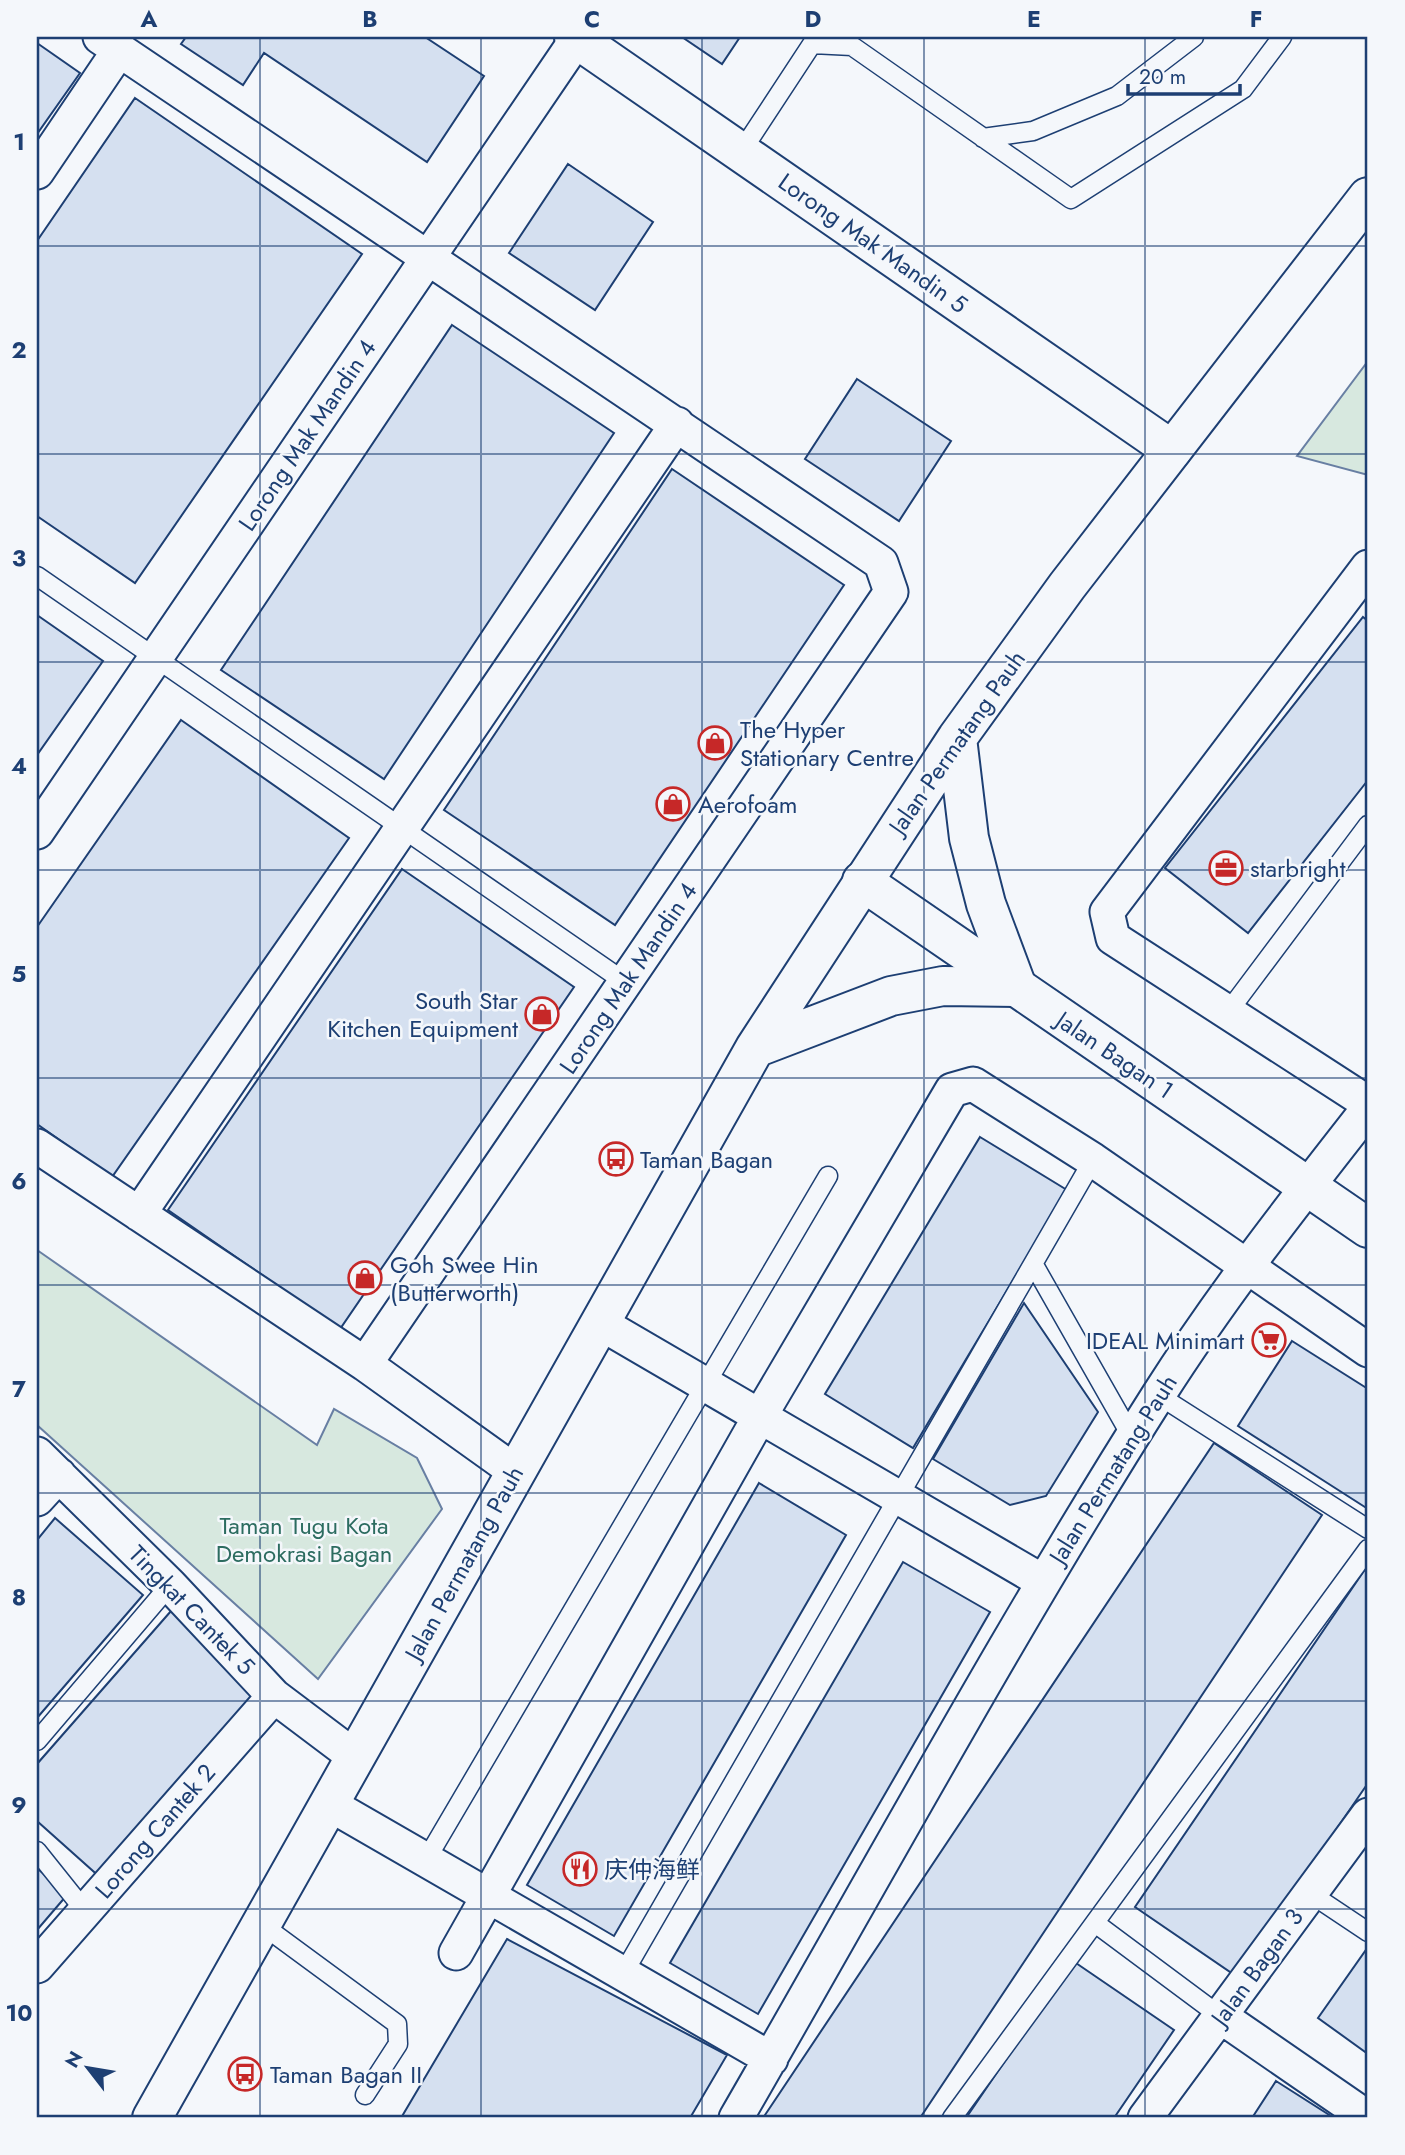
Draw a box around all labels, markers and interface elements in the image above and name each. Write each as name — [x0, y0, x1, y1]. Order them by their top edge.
text: A — [140, 2, 158, 36]
text: B — [362, 2, 378, 36]
text: C — [584, 2, 600, 36]
text: D — [805, 2, 822, 36]
text: E — [1027, 2, 1041, 36]
text: F — [1250, 2, 1262, 36]
scale bar — [1128, 52, 1240, 96]
text: 20 m — [1139, 62, 1186, 92]
text: 1 — [13, 125, 25, 159]
street label: Lorong Mak Mandin 5 — [771, 164, 975, 322]
street label: Lorong Mak Mandin 4 — [230, 332, 384, 538]
text: 2 — [11, 333, 27, 367]
text: 3 — [12, 541, 26, 575]
street label: Jalan Permatang Pauh — [879, 643, 1034, 844]
place label: The Hyper Stationary Centre — [740, 712, 914, 775]
shop icon: The Hyper Stationary Centre — [696, 724, 734, 762]
text: 4 — [11, 749, 27, 783]
shop icon: Aerofoam — [654, 785, 692, 823]
place label: Aerofoam — [698, 787, 797, 822]
office icon: starbright — [1207, 849, 1245, 887]
place label: starbright — [1250, 851, 1346, 886]
street label: Lorong Mak Mandin 4 — [551, 875, 705, 1081]
text: 5 — [12, 957, 26, 991]
place label: South Star Kitchen Equipment — [327, 983, 519, 1046]
shop icon: South Star Kitchen Equipment — [523, 995, 561, 1033]
street label: Jalan Bagan 1 — [1047, 1001, 1181, 1107]
bus stop icon: Taman Bagan — [597, 1140, 635, 1178]
place label: Taman Bagan — [640, 1142, 773, 1177]
text: 6 — [11, 1164, 27, 1198]
place label: Goh Swee Hin (Butterworth) — [390, 1247, 539, 1310]
shop icon: Goh Swee Hin (Butterworth) — [346, 1259, 384, 1297]
supermarket icon: IDEAL Minimart — [1250, 1321, 1288, 1359]
place label: IDEAL Minimart — [1086, 1323, 1244, 1358]
street label: Jalan Permatang Pauh — [1039, 1368, 1185, 1573]
text: 7 — [12, 1372, 26, 1406]
street label: Jalan Permatang Pauh — [395, 1459, 532, 1669]
park label: Taman Tugu Kota Demokrasi Bagan — [216, 1508, 392, 1571]
street label: Tingkat Cantek 5 — [121, 1537, 263, 1683]
text: 8 — [12, 1580, 26, 1614]
street label: Lorong Cantek 2 — [87, 1756, 223, 1906]
text: 9 — [11, 1788, 27, 1822]
restaurant icon: 庆仲海鲜 — [561, 1850, 599, 1888]
place label: 庆仲海鲜 — [604, 1852, 700, 1887]
street label: Jalan Bagan 3 — [1201, 1901, 1311, 2035]
text: 10 — [6, 1996, 32, 2030]
north arrow — [52, 2032, 122, 2102]
text: N — [58, 2046, 89, 2073]
bus stop icon: Taman Bagan II — [226, 2055, 264, 2093]
place label: Taman Bagan II — [270, 2057, 422, 2092]

